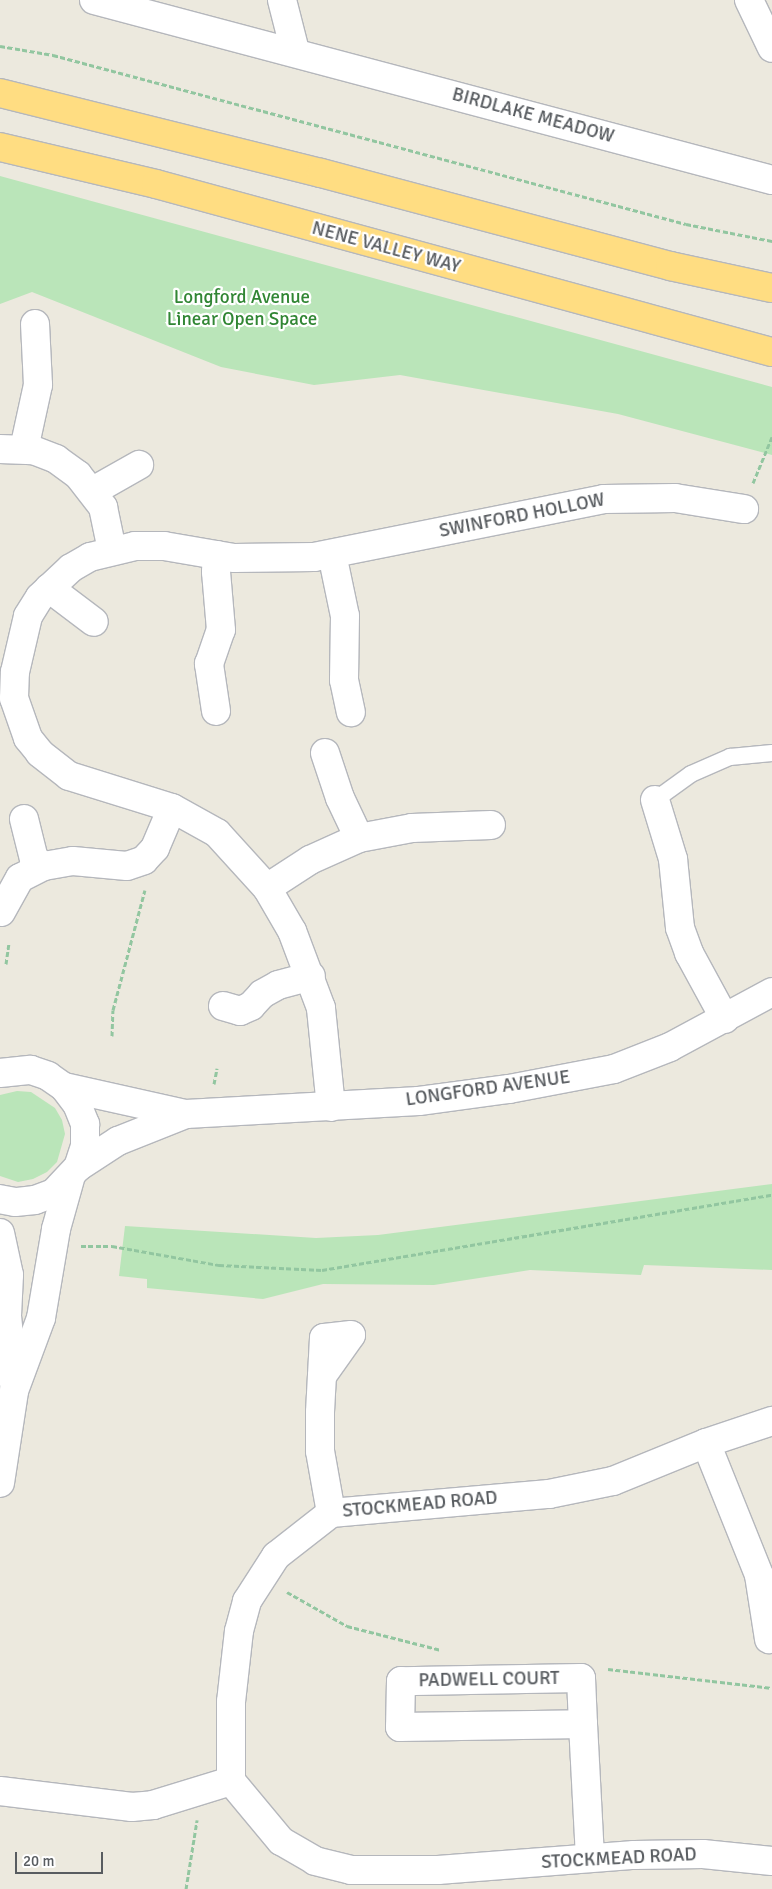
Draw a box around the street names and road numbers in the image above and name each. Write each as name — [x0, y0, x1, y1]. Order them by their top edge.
street label: BIRDLAKE MEADOW — [449, 83, 617, 149]
street label: NENE VALLEY WAY — [309, 217, 463, 279]
street label: SWINFORD HOLLOW — [437, 489, 607, 543]
street label: LONGFORD AVENUE — [404, 1066, 572, 1112]
street label: STOCKMEAD ROAD — [341, 1487, 499, 1523]
street label: PADWELL COURT — [418, 1667, 560, 1693]
street label: STOCKMEAD ROAD — [541, 1844, 697, 1874]

